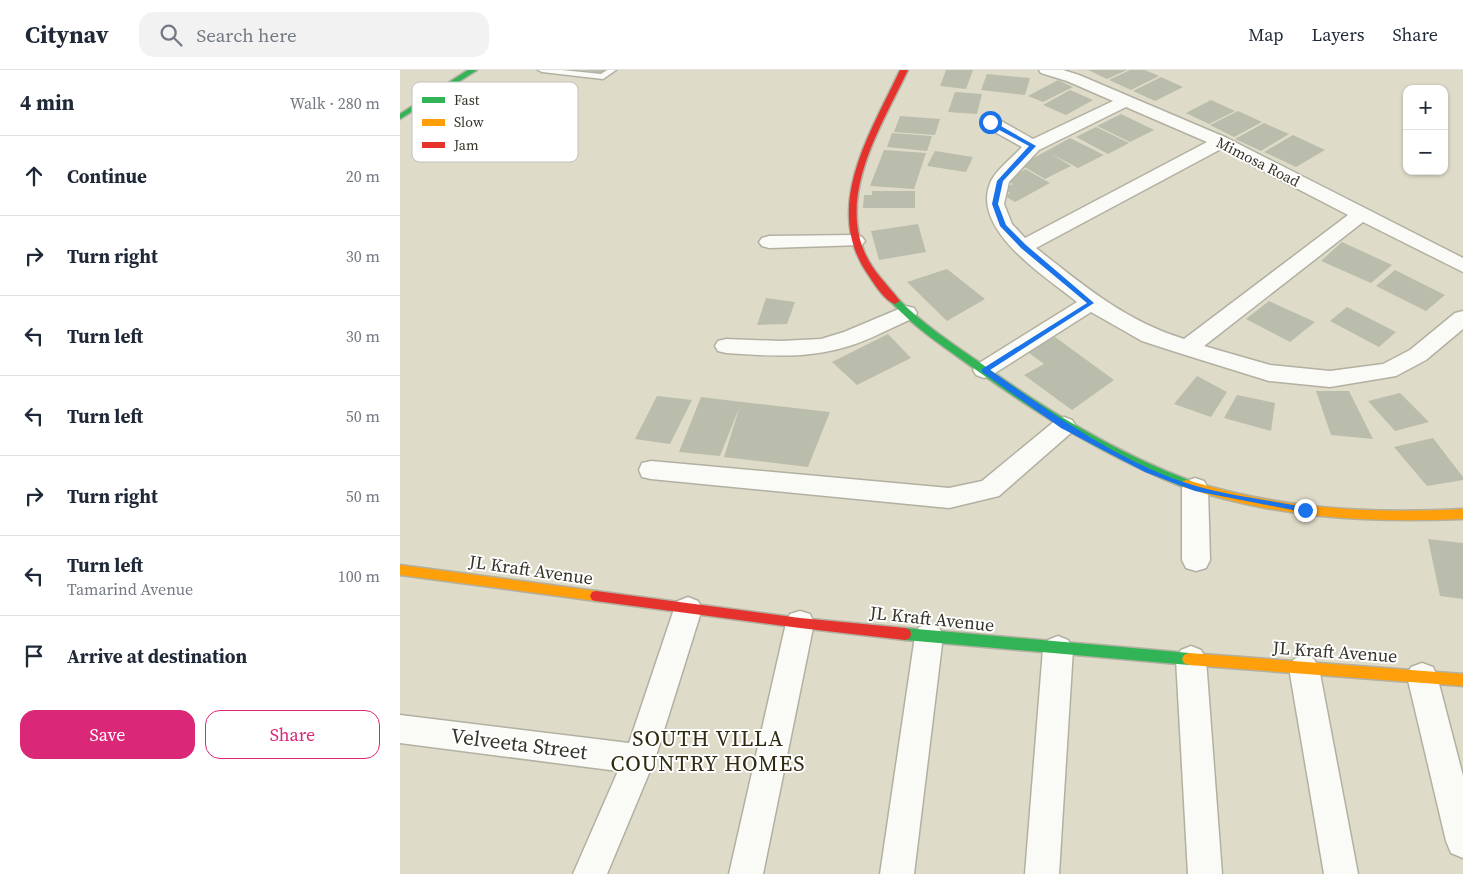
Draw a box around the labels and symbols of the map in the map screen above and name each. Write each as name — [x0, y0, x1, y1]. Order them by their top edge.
legend — [412, 82, 578, 162]
text: Fast — [454, 90, 480, 110]
route start — [979, 111, 1002, 134]
text: Slow — [454, 112, 484, 132]
street label: Mimosa Road — [1213, 131, 1304, 192]
text: Jam — [453, 135, 479, 155]
route end — [1294, 499, 1317, 522]
street label: JL Kraft Avenue — [466, 548, 595, 591]
street label: JL Kraft Avenue — [868, 599, 996, 637]
street label: JL Kraft Avenue — [1271, 635, 1398, 668]
street label: Velveeta Street — [449, 721, 589, 766]
district label: SOUTH VILLA COUNTRY HOMES — [610, 723, 806, 778]

